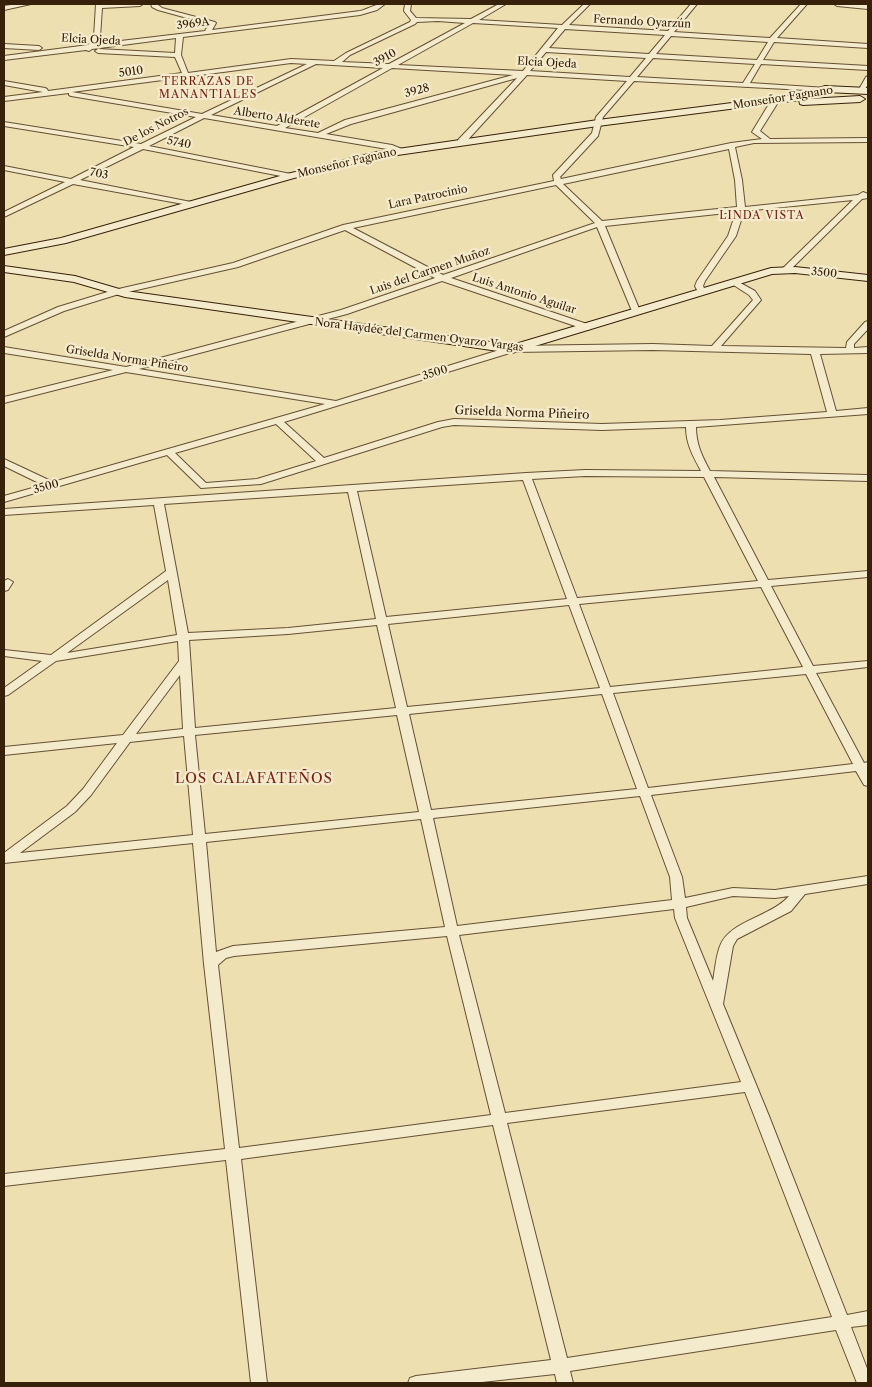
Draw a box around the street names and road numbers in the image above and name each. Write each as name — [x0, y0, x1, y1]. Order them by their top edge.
street label: Fernando Oyarzún — [593, 13, 691, 31]
street label: 3969A — [176, 15, 210, 33]
street label: Elcia Ojeda — [61, 32, 121, 48]
street label: 3910 — [371, 46, 399, 70]
street label: Elcia Ojeda — [517, 55, 577, 71]
street label: 5010 — [118, 64, 144, 80]
street label: 3928 — [403, 81, 431, 101]
street label: Monseñor Fagnano — [732, 84, 834, 112]
street label: De los Notros — [121, 105, 191, 149]
street label: Alberto Alderete — [233, 105, 321, 131]
street label: 5740 — [166, 134, 192, 152]
street label: Monseñor Fagnano — [296, 145, 398, 181]
street label: 703 — [89, 166, 109, 182]
street label: Lara Patrocinio — [387, 182, 469, 212]
street label: Luis del Carmen Muñoz — [368, 244, 492, 298]
street label: 3500 — [810, 265, 838, 281]
street label: Luis Antonio Aguilar — [470, 271, 578, 317]
street label: Nora Haydée del Carmen Oyarzo Vargas — [314, 316, 524, 354]
street label: Griselda Norma Piñeiro — [65, 343, 189, 375]
street label: 3500 — [421, 363, 449, 383]
street label: Griselda Norma Piñeiro — [454, 403, 590, 423]
street label: 3500 — [32, 477, 60, 497]

